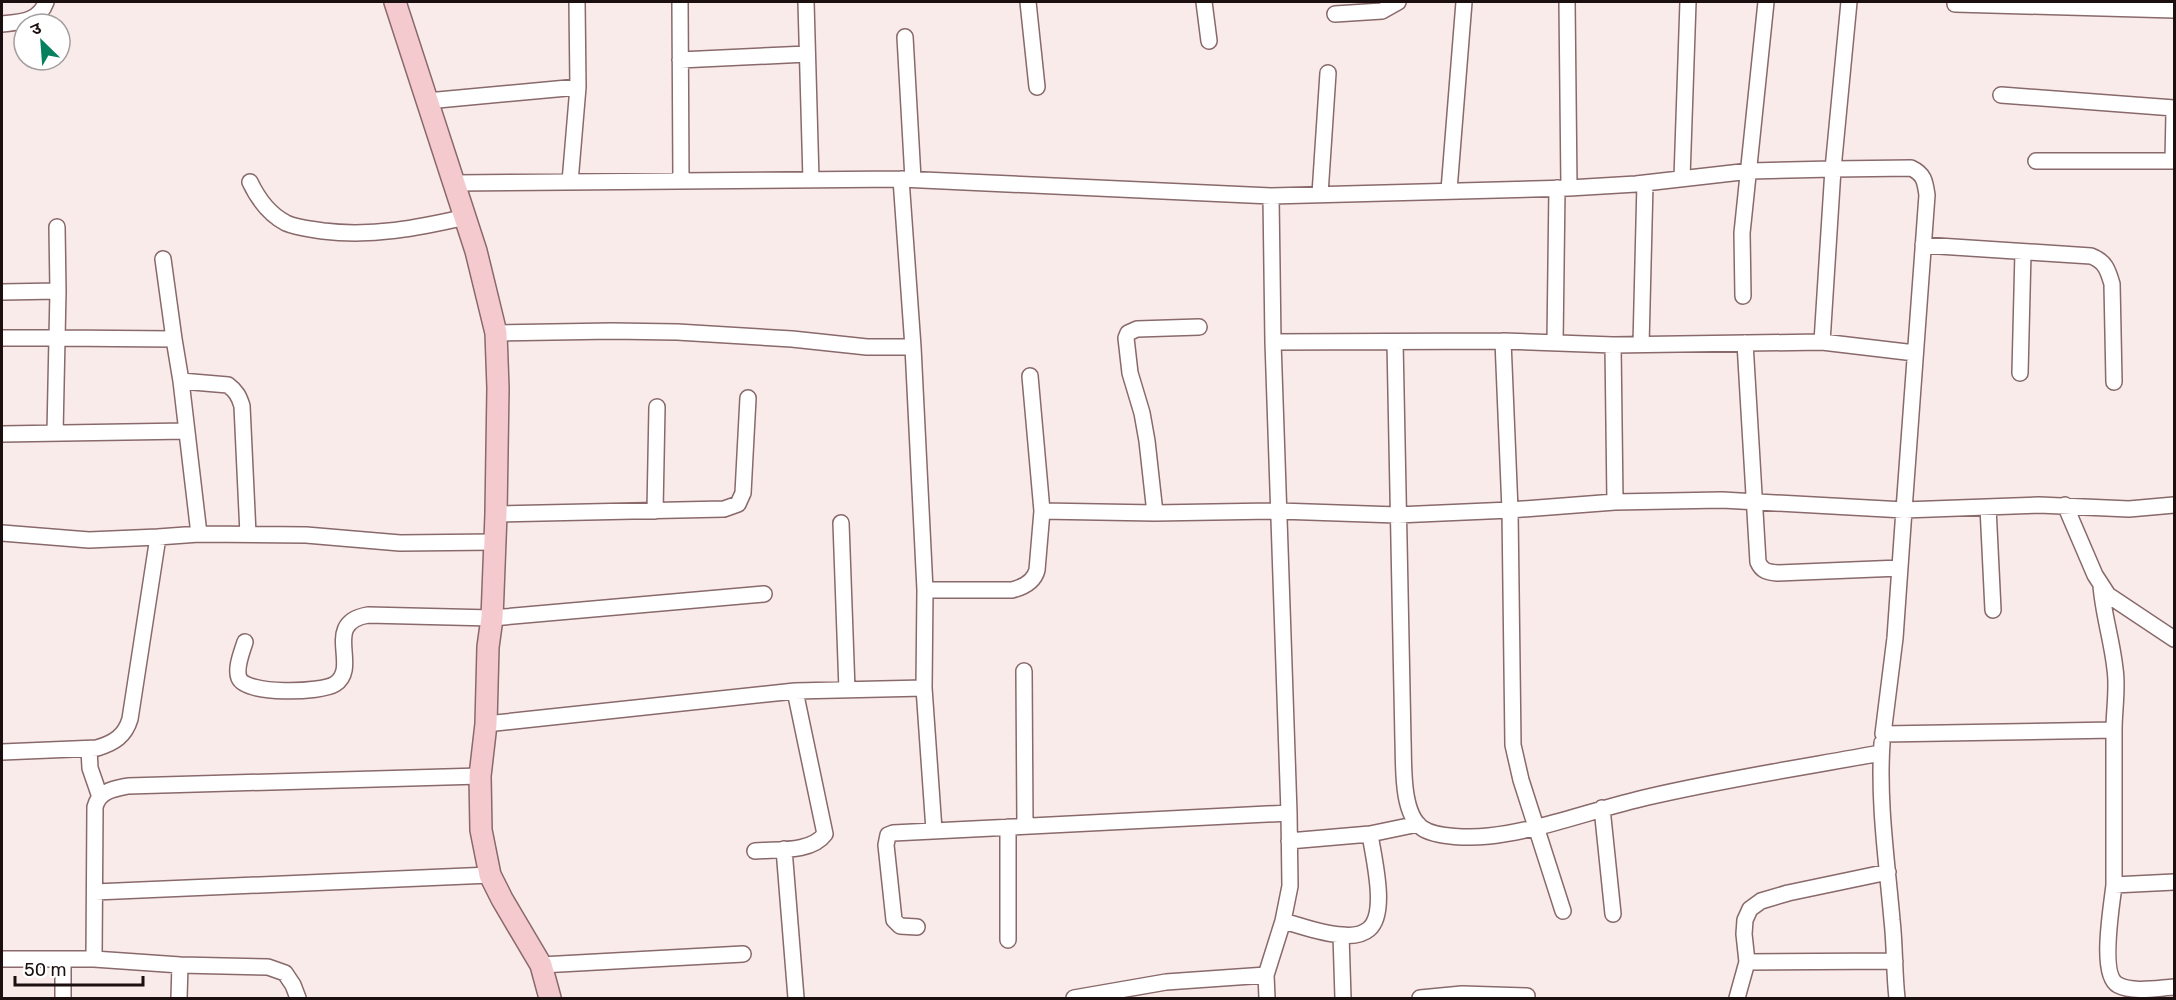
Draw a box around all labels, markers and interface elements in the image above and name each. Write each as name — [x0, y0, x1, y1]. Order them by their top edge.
north arrow — [12, 12, 72, 72]
text: उ — [28, 18, 45, 39]
scale bar — [15, 949, 142, 987]
text: 50 m — [24, 959, 67, 981]

